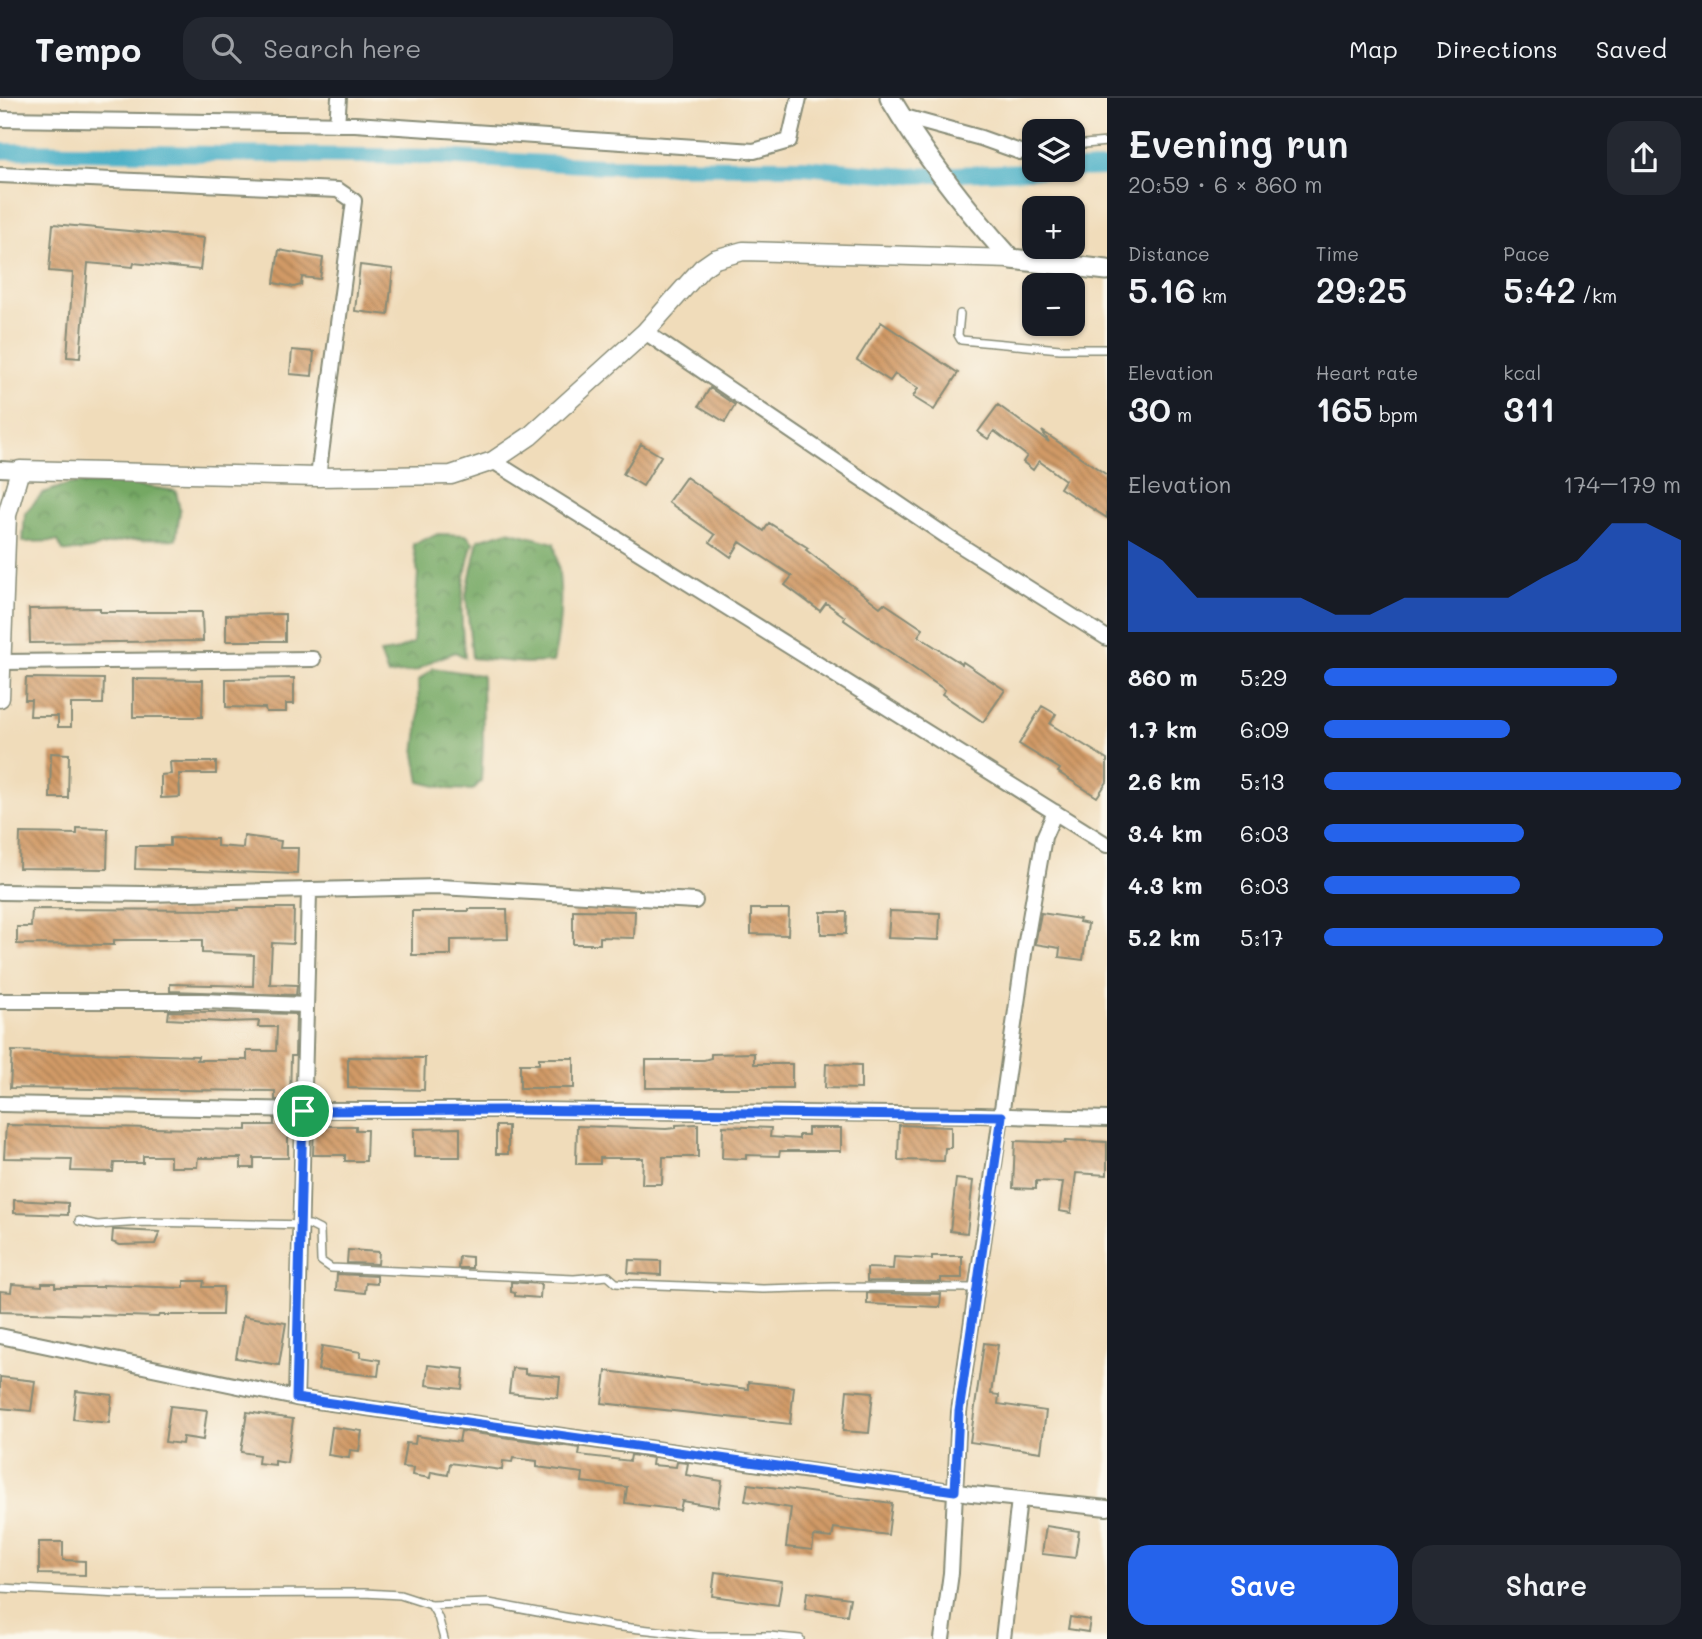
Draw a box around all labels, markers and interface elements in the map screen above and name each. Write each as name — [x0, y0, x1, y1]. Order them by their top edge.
search box — [183, 17, 673, 80]
text: Tempo — [35, 27, 141, 70]
icon: search — [207, 29, 245, 67]
text: Search here — [263, 31, 421, 65]
text: Map — [1349, 33, 1398, 64]
text: Directions — [1436, 33, 1558, 64]
text: Saved — [1596, 33, 1667, 64]
text: Evening run — [1128, 118, 1349, 168]
map controls — [1022, 119, 1085, 336]
button: layers — [1022, 119, 1085, 182]
button: share — [1607, 121, 1681, 195]
text: 20:59 · 6 × 860 m — [1128, 169, 1323, 199]
button: + — [1022, 196, 1085, 259]
text: Distance — [1128, 241, 1210, 266]
text: Time — [1316, 241, 1359, 266]
text: Pace — [1503, 241, 1550, 266]
text: 5.16 — [1128, 266, 1196, 312]
text: 29:25 — [1316, 266, 1407, 312]
text: 5:42 — [1503, 266, 1576, 312]
button: − — [1022, 273, 1085, 336]
text: km — [1196, 283, 1227, 308]
text: /km — [1576, 283, 1617, 308]
text: Elevation — [1128, 360, 1213, 385]
text: Heart rate — [1316, 360, 1418, 385]
text: kcal — [1503, 360, 1541, 385]
text: 30 — [1128, 385, 1171, 431]
text: 165 — [1316, 385, 1373, 431]
text: 311 — [1503, 385, 1555, 431]
text: m — [1171, 402, 1192, 427]
text: bpm — [1373, 402, 1418, 427]
text: Elevation — [1128, 469, 1231, 499]
text: 174–179 m — [1563, 469, 1681, 499]
text: 860 m — [1128, 662, 1198, 692]
text: 5:29 — [1240, 662, 1287, 692]
text: 1.7 km — [1128, 714, 1197, 744]
text: 6:09 — [1240, 714, 1289, 744]
text: 2.6 km — [1128, 766, 1201, 796]
text: 5:13 — [1240, 766, 1284, 796]
text: 3.4 km — [1128, 818, 1202, 848]
text: 6:03 — [1240, 818, 1289, 848]
text: 4.3 km — [1128, 870, 1202, 900]
text: 6:03 — [1240, 870, 1289, 900]
text: 5.2 km — [1128, 922, 1200, 952]
text: 5:17 — [1240, 922, 1284, 952]
pin — [273, 1081, 333, 1141]
icon: arrive — [284, 1092, 322, 1130]
button: Save — [1128, 1545, 1398, 1625]
button: Share — [1412, 1545, 1681, 1625]

